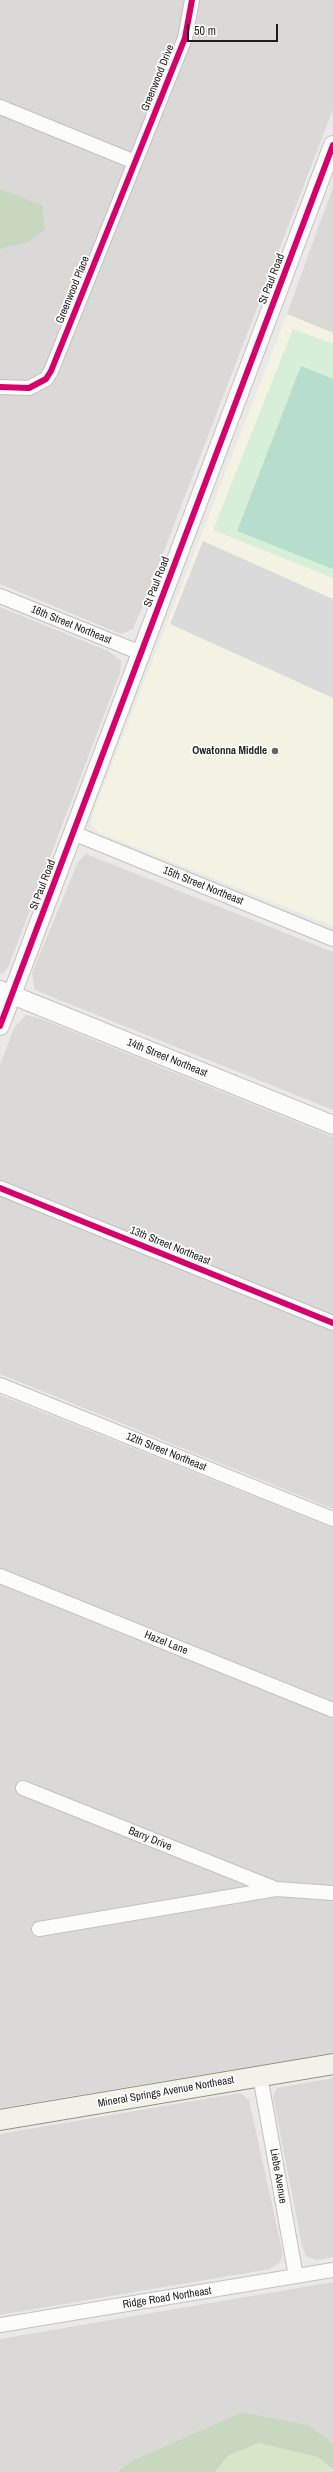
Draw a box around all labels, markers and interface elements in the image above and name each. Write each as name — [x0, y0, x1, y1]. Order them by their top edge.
scale bar — [189, 16, 280, 42]
text: 50 m — [194, 23, 216, 39]
street label: Greenwood Drive — [139, 43, 177, 113]
street label: St Paul Road — [256, 252, 288, 306]
street label: Greenwood Place — [53, 254, 93, 326]
street label: St Paul Road — [141, 555, 173, 609]
street label: 16th Street Northeast — [29, 603, 113, 647]
place label: Owatonna Middle — [192, 744, 267, 758]
marker: Owatonna Middle — [270, 746, 280, 756]
street label: St Paul Road — [27, 858, 59, 912]
street label: 15th Street Northeast — [161, 864, 245, 908]
street label: 14th Street Northeast — [125, 1036, 209, 1080]
street label: 13th Street Northeast — [128, 1224, 212, 1268]
street label: 12th Street Northeast — [124, 1430, 208, 1474]
street label: Hazel Lane — [142, 1628, 190, 1658]
street label: Barry Drive — [126, 1824, 174, 1854]
street label: Mineral Springs Avenue Northeast — [97, 2073, 235, 2111]
street label: Liebe Avenue — [267, 2148, 289, 2204]
street label: Ridge Road Northeast — [122, 2284, 212, 2312]

